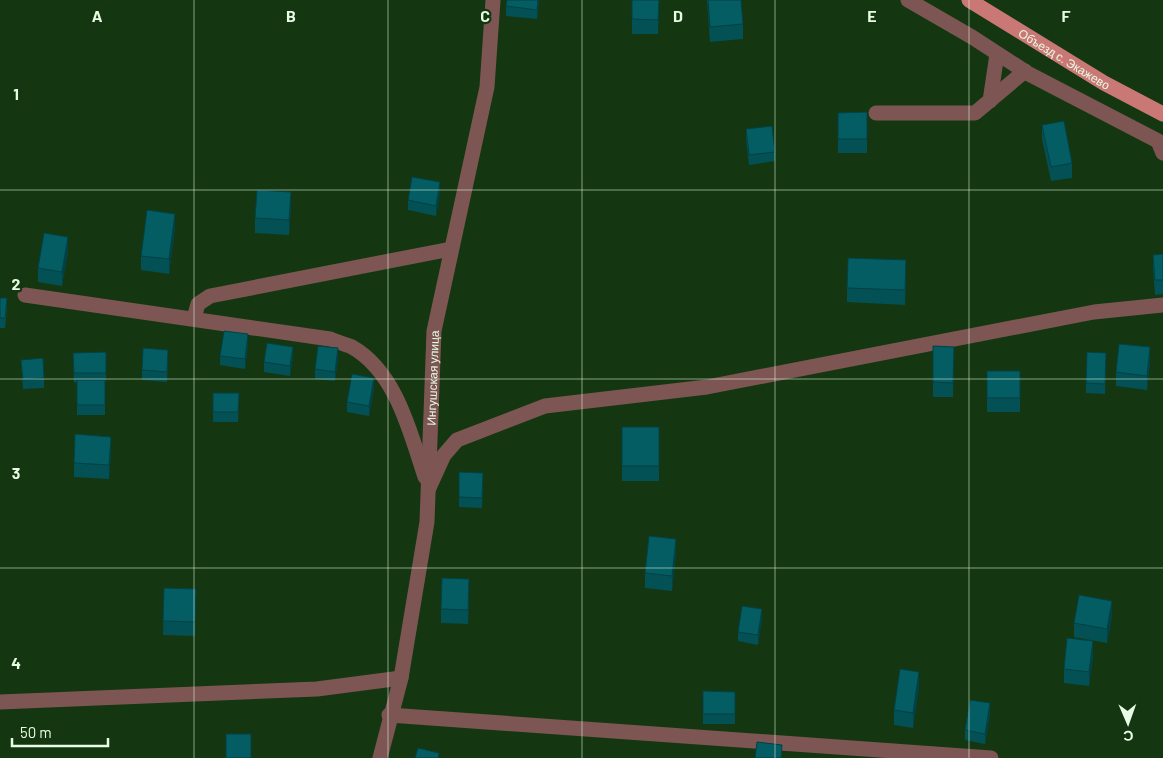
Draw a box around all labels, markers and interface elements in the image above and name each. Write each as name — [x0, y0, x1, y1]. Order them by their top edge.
text: A — [92, 6, 103, 25]
text: B — [286, 6, 296, 25]
text: C — [480, 6, 490, 25]
text: D — [673, 6, 683, 25]
text: E — [867, 6, 877, 25]
text: F — [1062, 6, 1071, 25]
street label: Объезд с. Экажево — [1016, 25, 1113, 92]
text: 1 — [13, 84, 19, 103]
text: 2 — [12, 274, 21, 293]
street label: Ингушская улица — [424, 330, 442, 426]
text: 3 — [12, 463, 20, 482]
text: 4 — [11, 653, 21, 672]
north arrow — [1103, 698, 1153, 748]
scale bar — [12, 716, 109, 748]
text: 50 m — [20, 723, 52, 741]
text: С — [1123, 728, 1134, 745]

